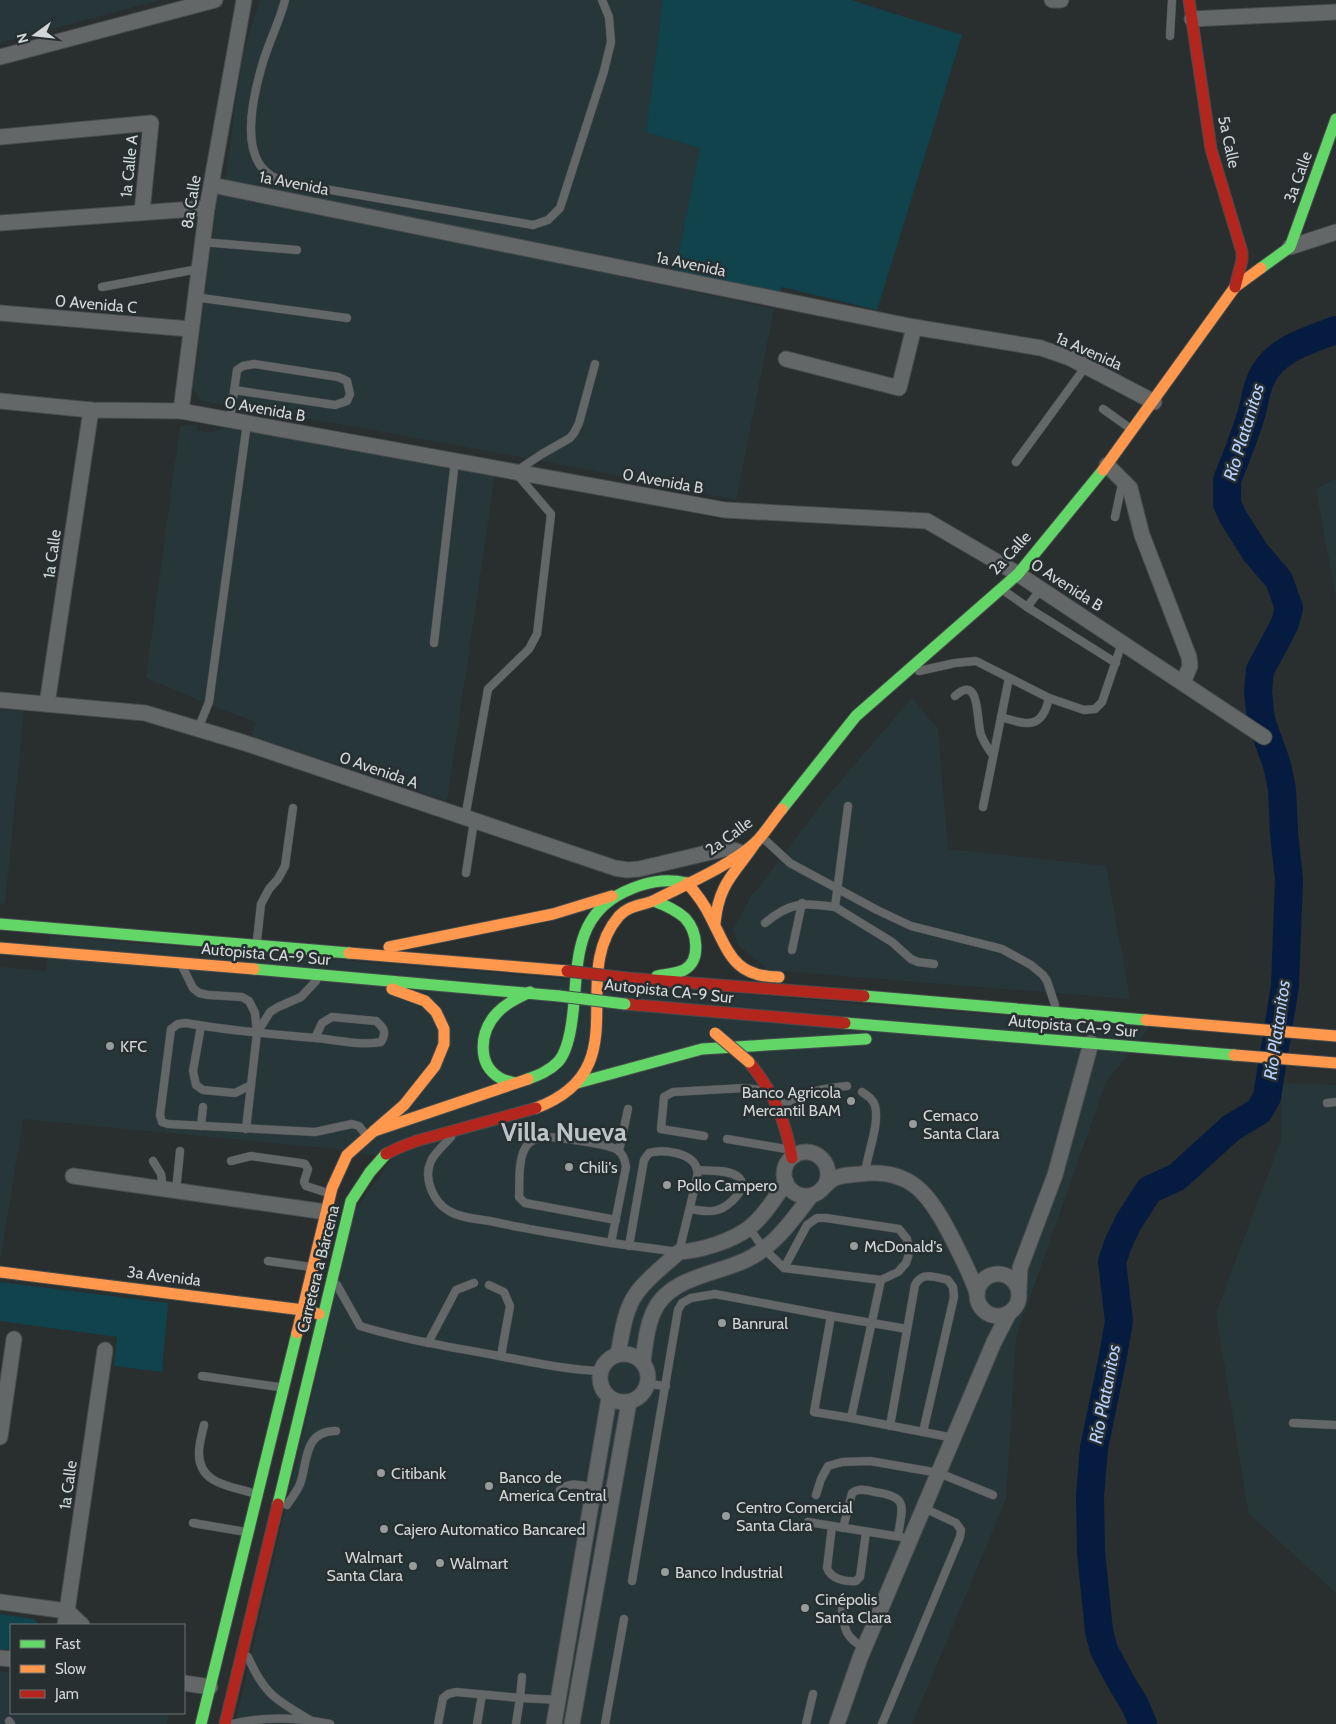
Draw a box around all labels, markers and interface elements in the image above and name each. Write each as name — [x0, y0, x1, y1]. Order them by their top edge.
north arrow — [10, 10, 60, 60]
text: N — [12, 31, 32, 45]
street label: 5a Calle — [1214, 114, 1244, 170]
street label: 1a Calle A — [116, 133, 142, 198]
street label: 3a Calle — [1280, 149, 1316, 205]
street label: 1a Avenida — [258, 167, 331, 199]
street label: 8a Calle — [177, 174, 205, 230]
street label: 1a Avenida — [654, 247, 728, 281]
street label: 0 Avenida C — [54, 291, 138, 317]
street label: 1a Avenida — [1053, 328, 1125, 374]
water label: Río Platanitos — [1219, 381, 1269, 483]
street label: 0 Avenida B — [223, 393, 307, 426]
street label: 0 Avenida B — [621, 465, 705, 498]
street label: 2a Calle — [985, 527, 1035, 579]
street label: 1a Calle — [39, 528, 65, 580]
street label: 0 Avenida B — [1027, 555, 1107, 616]
street label: 0 Avenida A — [337, 748, 421, 792]
street label: 2a Calle — [702, 813, 756, 859]
street label: Autopista CA-9 Sur — [201, 939, 332, 969]
street label: Autopista CA-9 Sur — [604, 975, 735, 1007]
water label: Río Platanitos — [1259, 979, 1295, 1081]
street label: Autopista CA-9 Sur — [1008, 1011, 1139, 1041]
place label: KFC — [120, 1037, 147, 1056]
marker: KFC — [104, 1040, 116, 1052]
place label: Banco Agricola Mercantil BAM — [742, 1083, 841, 1120]
marker: Banco Agricola Mercantil BAM — [845, 1095, 857, 1107]
place label: Cemaco Santa Clara — [923, 1106, 1000, 1143]
district label: Villa Nueva — [501, 1116, 627, 1148]
marker: Cemaco Santa Clara — [907, 1118, 919, 1130]
place label: Chili's — [579, 1158, 618, 1177]
marker: Chili's — [563, 1161, 575, 1173]
place label: Pollo Campero — [677, 1176, 777, 1195]
marker: Pollo Campero — [661, 1179, 673, 1191]
street label: Carretera a Bárcena — [293, 1203, 343, 1335]
place label: McDonald's — [864, 1237, 943, 1256]
marker: McDonald's — [848, 1240, 860, 1252]
street label: 3a Avenida — [126, 1262, 202, 1290]
place label: Banrural — [732, 1314, 788, 1333]
marker: Banrural — [716, 1317, 728, 1329]
water label: Río Platanitos — [1085, 1343, 1125, 1445]
street label: 1a Calle — [55, 1459, 81, 1511]
place label: Citibank — [391, 1464, 447, 1483]
marker: Citibank — [375, 1467, 387, 1479]
place label: Banco de America Central — [499, 1468, 607, 1505]
marker: Banco de America Central — [483, 1480, 495, 1492]
place label: Centro Comercial Santa Clara — [736, 1498, 853, 1535]
marker: Centro Comercial Santa Clara — [720, 1510, 732, 1522]
place label: Cajero Automatico Bancared — [394, 1520, 585, 1539]
marker: Cajero Automatico Bancared — [378, 1523, 390, 1535]
place label: Walmart Santa Clara — [327, 1548, 404, 1585]
place label: Walmart — [450, 1554, 509, 1573]
marker: Walmart — [434, 1557, 446, 1569]
marker: Walmart Santa Clara — [407, 1560, 419, 1572]
place label: Banco Industrial — [675, 1563, 783, 1582]
marker: Banco Industrial — [659, 1566, 671, 1578]
place label: Cinépolis Santa Clara — [815, 1590, 892, 1627]
marker: Cinépolis Santa Clara — [799, 1602, 811, 1614]
legend — [10, 1624, 185, 1714]
text: Fast — [55, 1635, 80, 1653]
text: Slow — [55, 1660, 86, 1678]
text: Jam — [54, 1685, 79, 1703]

